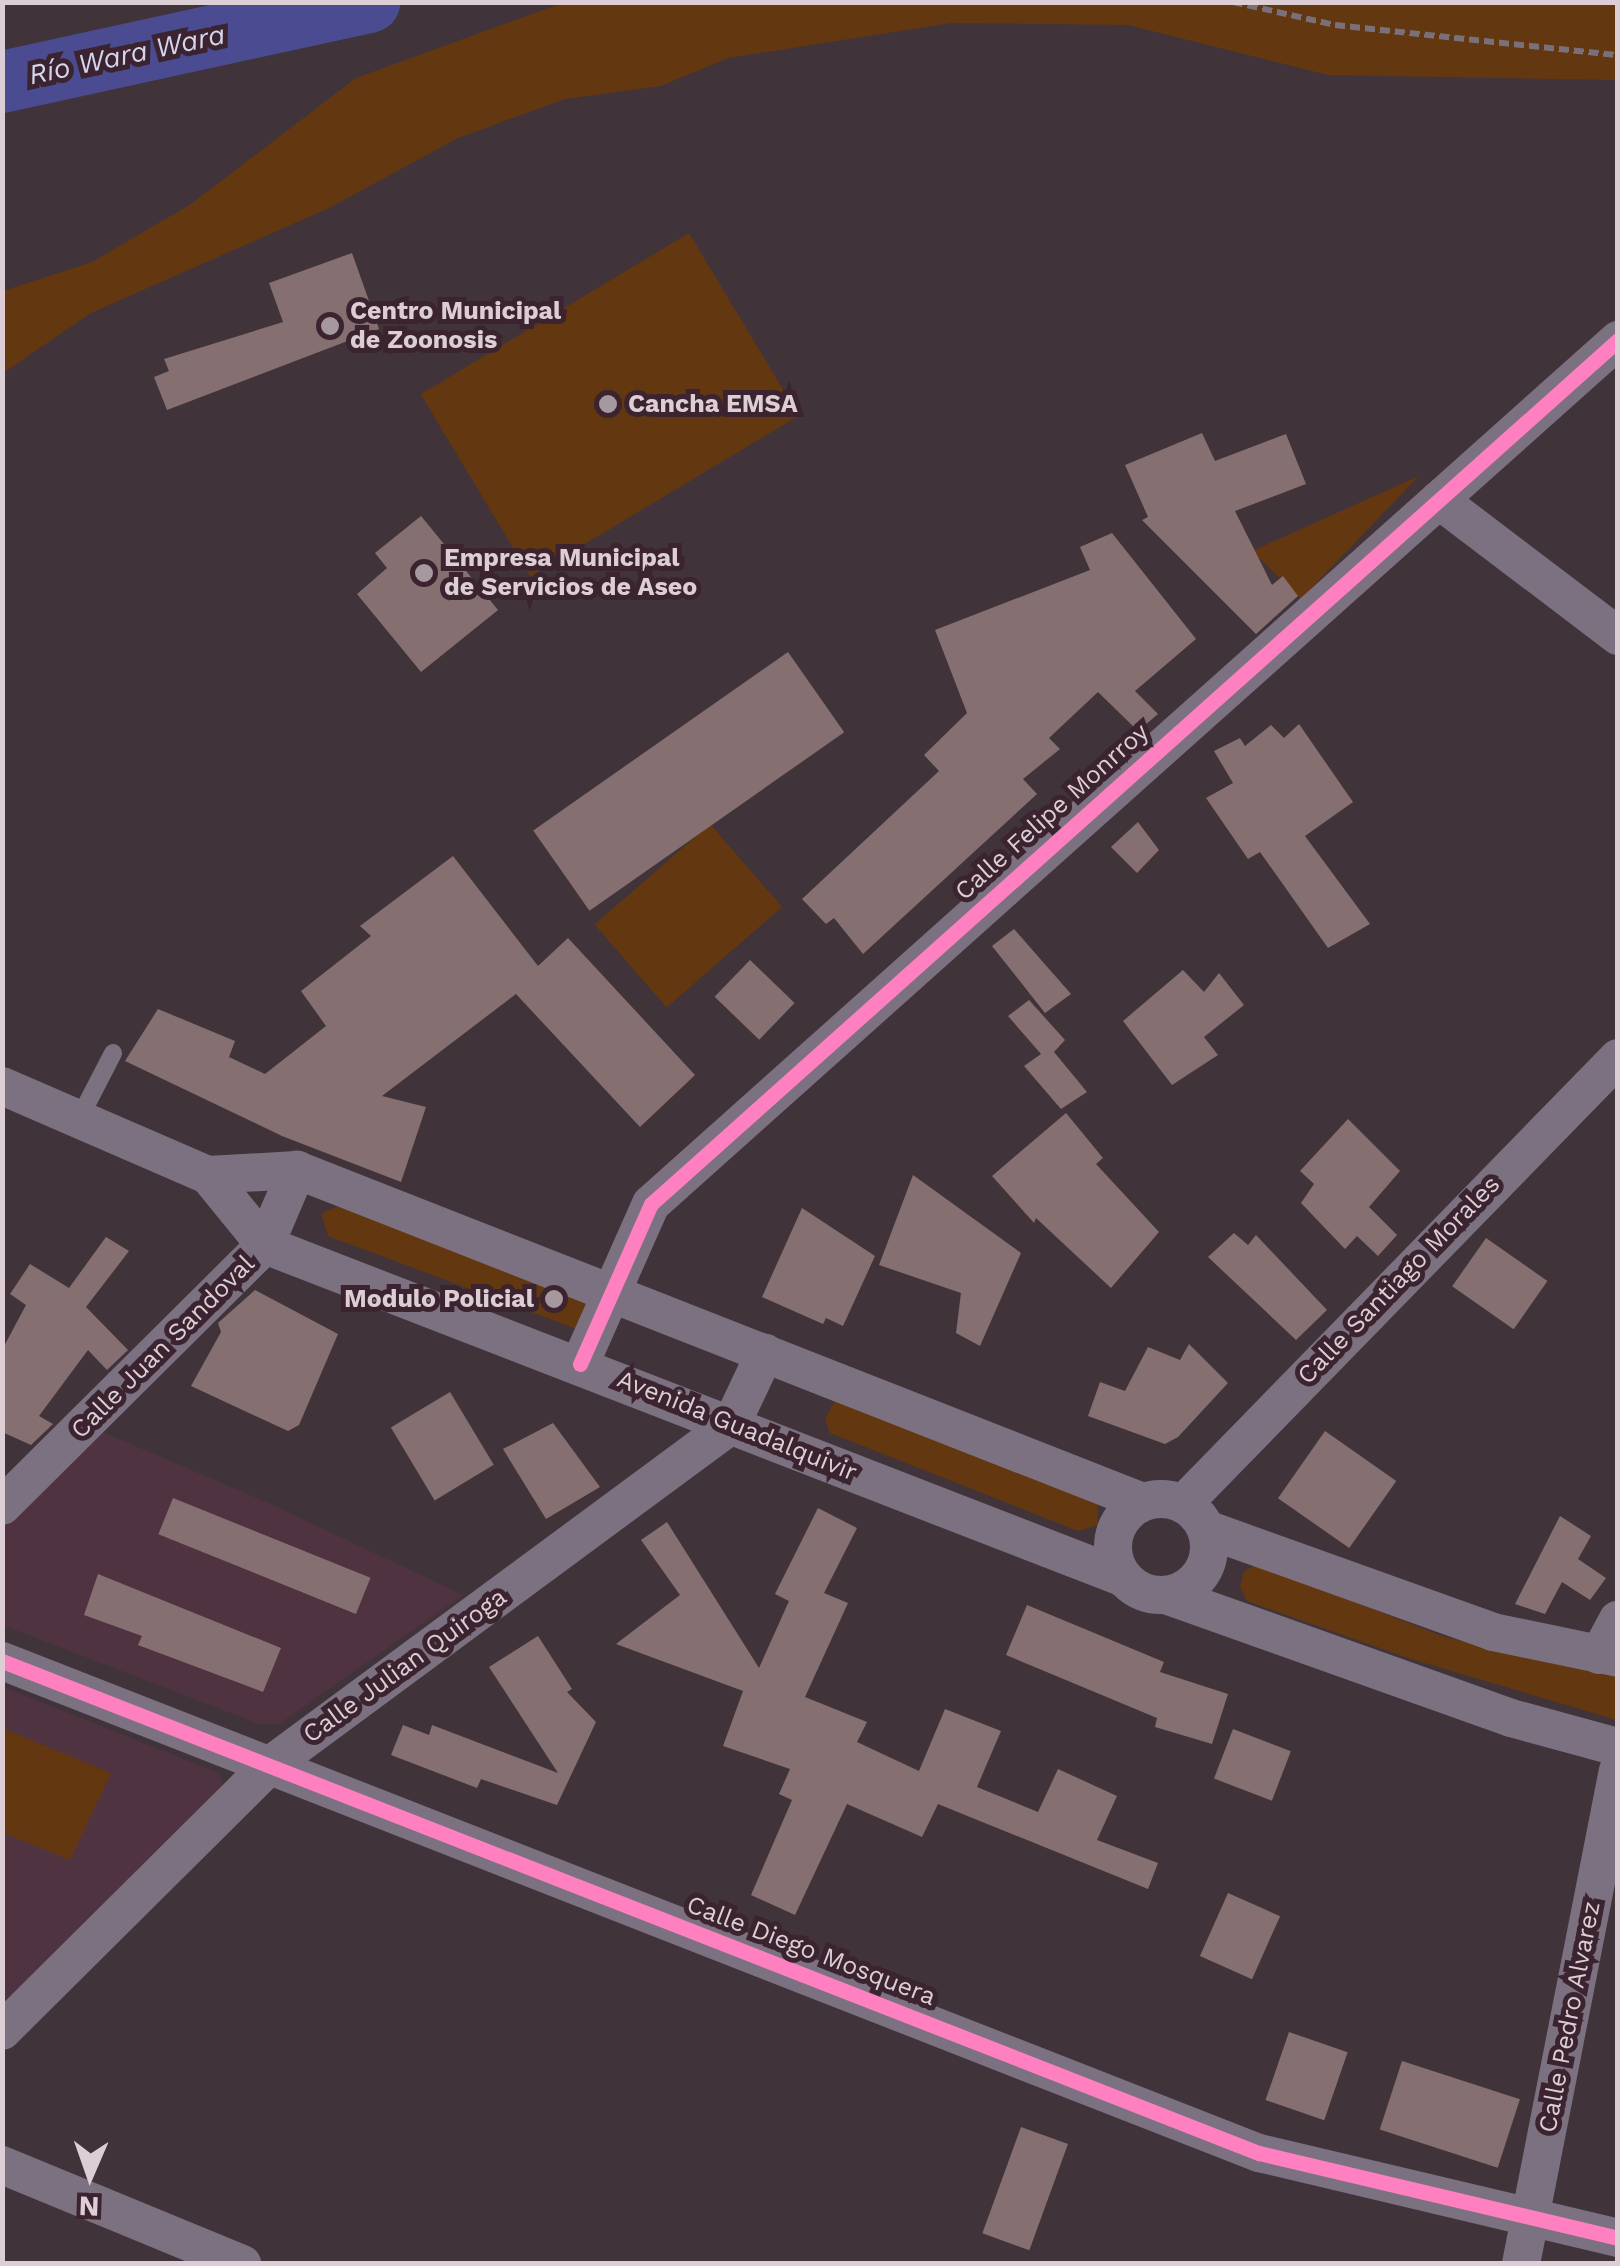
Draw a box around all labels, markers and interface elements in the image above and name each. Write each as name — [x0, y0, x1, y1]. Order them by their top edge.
water label: Río Wara Wara — [25, 18, 229, 92]
place label: Centro Municipal de Zoonosis — [350, 297, 561, 356]
marker: Centro Municipal de Zoonosis — [319, 315, 341, 337]
place label: Cancha EMSA — [628, 389, 798, 419]
marker: Cancha EMSA — [597, 393, 619, 415]
place label: Empresa Municipal de Servicios de Aseo — [444, 544, 698, 603]
marker: Empresa Municipal de Servicios de Aseo — [413, 562, 435, 584]
street label: Calle Felipe Monrroy — [949, 717, 1155, 907]
street label: Calle Santiago Morales — [1292, 1169, 1506, 1391]
street label: Calle Juan Sandoval — [65, 1249, 261, 1445]
place label: Modulo Policial — [344, 1284, 534, 1314]
marker: Modulo Policial — [543, 1288, 565, 1310]
street label: Avenida Guadalquivir — [613, 1364, 861, 1488]
street label: Calle Julian Quiroga — [297, 1582, 513, 1750]
street label: Calle Diego Mosquera — [682, 1890, 940, 2012]
street label: Calle Pedro Alvarez — [1533, 1898, 1607, 2136]
north arrow — [40, 2126, 140, 2226]
text: N — [78, 2190, 100, 2223]

